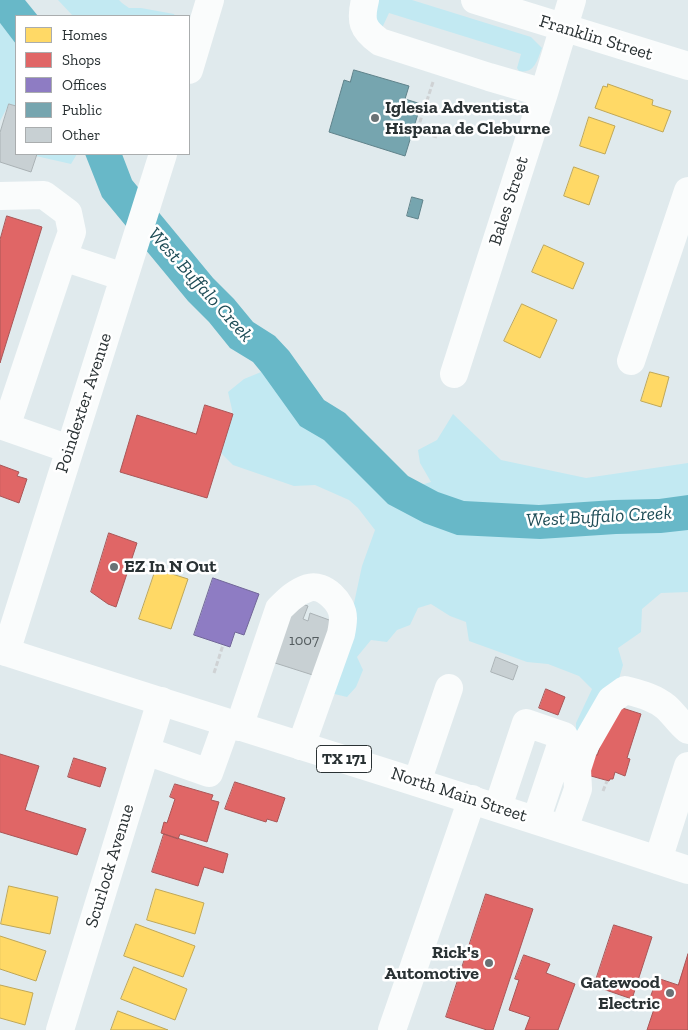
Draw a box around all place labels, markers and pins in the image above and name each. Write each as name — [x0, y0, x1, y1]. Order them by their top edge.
place label: Iglesia Adventista Hispana de Cleburne — [385, 97, 550, 140]
marker: Iglesia Adventista Hispana de Cleburne — [369, 112, 381, 124]
place label: EZ In N Out — [124, 556, 216, 578]
marker: EZ In N Out — [108, 561, 120, 573]
place label: Rick's Automotive — [384, 942, 479, 984]
marker: Rick's Automotive — [483, 957, 495, 969]
place label: Gatewood Electric — [580, 972, 660, 1014]
marker: Gatewood Electric — [664, 987, 676, 999]

